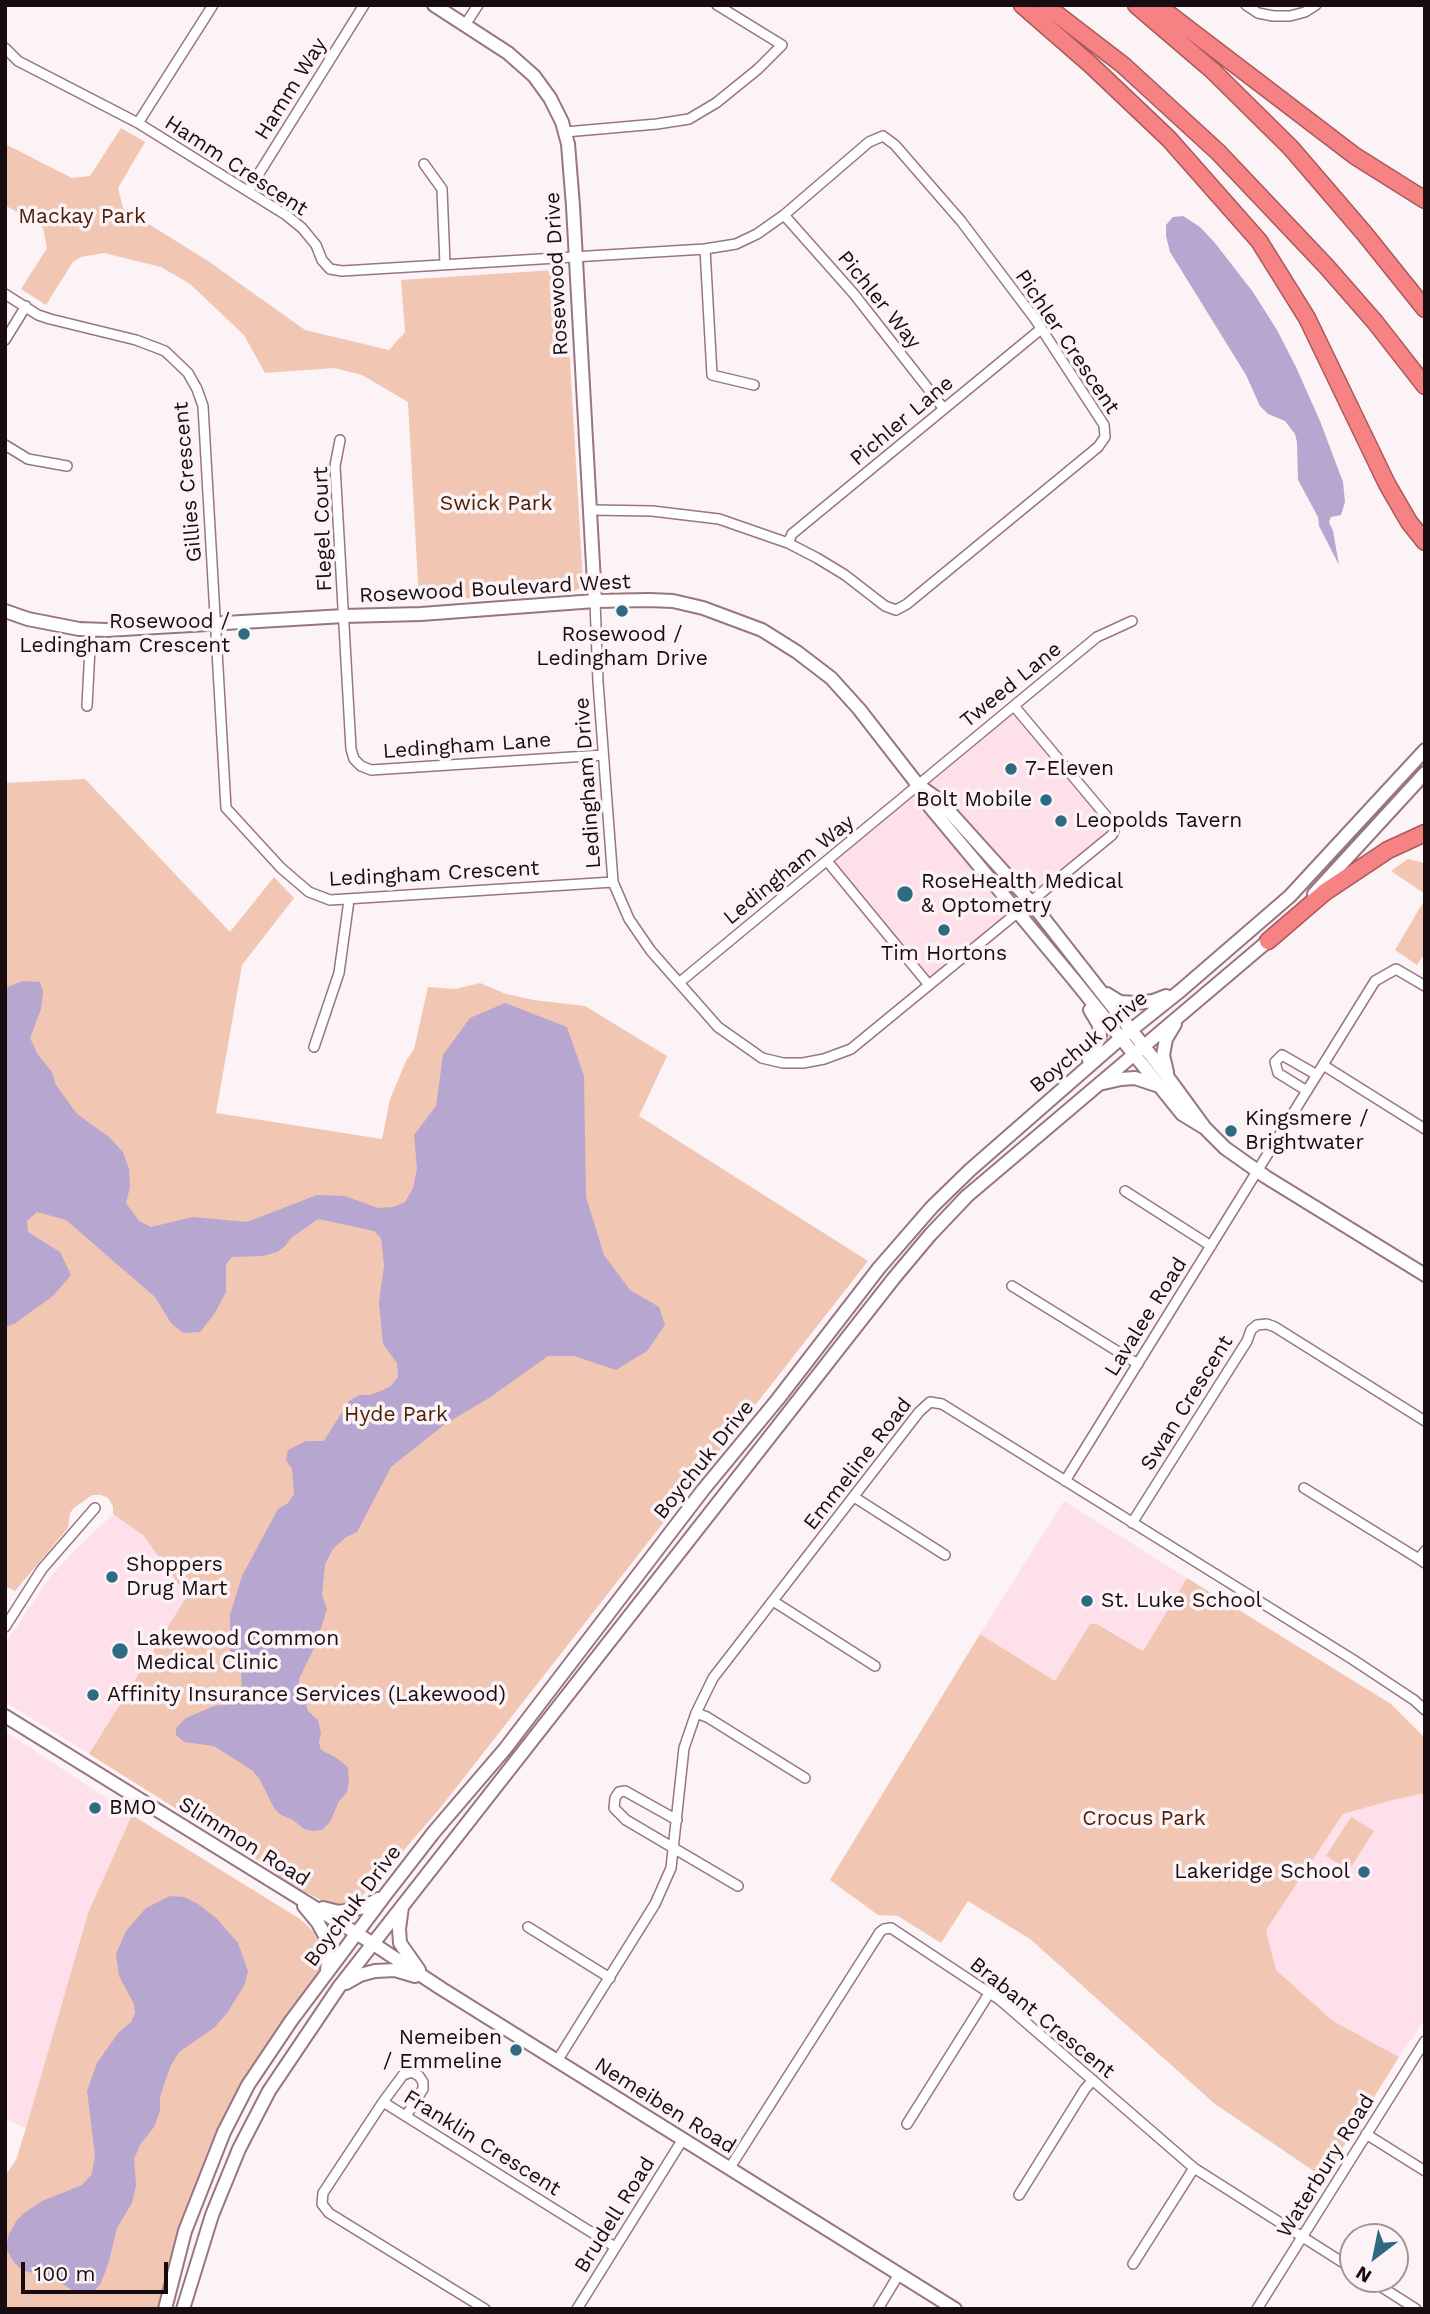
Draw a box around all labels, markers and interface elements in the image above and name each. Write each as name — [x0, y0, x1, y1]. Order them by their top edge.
street label: Hamm Way — [250, 33, 332, 145]
street label: Hamm Crescent — [160, 110, 312, 222]
street label: Rosewood Drive — [540, 191, 574, 357]
park label: Mackay Park — [18, 204, 146, 230]
street label: Pichler Way — [832, 246, 926, 354]
street label: Pichler Crescent — [1009, 265, 1125, 419]
street label: Pichler Lane — [845, 371, 959, 471]
street label: Gillies Crescent — [168, 401, 208, 563]
street label: Flegel Court — [308, 466, 338, 592]
park label: Swick Park — [440, 491, 552, 517]
street label: Rosewood Boulevard West — [359, 569, 631, 609]
marker: Rosewood / Ledingham Drive — [614, 603, 630, 619]
place label: Rosewood / Ledingham Crescent — [19, 609, 230, 659]
place label: Rosewood / Ledingham Drive — [536, 622, 708, 672]
marker: Rosewood / Ledingham Crescent — [236, 626, 252, 642]
street label: Tweed Lane — [955, 637, 1067, 733]
street label: Ledingham Drive — [569, 697, 607, 869]
street label: Ledingham Lane — [382, 728, 552, 764]
place label: 7-Eleven — [1025, 756, 1114, 782]
marker: 7-Eleven — [1003, 761, 1019, 777]
place label: Bolt Mobile — [916, 787, 1032, 813]
marker: Bolt Mobile — [1038, 792, 1054, 808]
place label: Leopolds Tavern — [1075, 808, 1242, 834]
street label: Ledingham Way — [719, 810, 859, 930]
marker: Leopolds Tavern — [1053, 813, 1069, 829]
street label: Ledingham Crescent — [328, 856, 540, 892]
place label: RoseHealth Medical & Optometry — [921, 869, 1123, 919]
marker: RoseHealth Medical & Optometry — [895, 884, 915, 904]
marker: Tim Hortons — [936, 922, 952, 938]
place label: Tim Hortons — [881, 941, 1007, 967]
street label: Boychuk Drive — [1025, 985, 1153, 1099]
place label: Kingsmere / Brightwater — [1245, 1106, 1368, 1156]
marker: Kingsmere / Brightwater — [1223, 1123, 1239, 1139]
street label: Lavalee Road — [1099, 1253, 1193, 1381]
street label: Swan Crescent — [1135, 1331, 1239, 1475]
street label: Emmeline Road — [798, 1393, 918, 1535]
street label: Boychuk Drive — [648, 1395, 760, 1525]
park label: Hyde Park — [344, 1402, 448, 1428]
place label: Shoppers Drug Mart — [126, 1552, 227, 1602]
marker: Shoppers Drug Mart — [104, 1569, 120, 1585]
place label: St. Luke School — [1101, 1588, 1262, 1614]
marker: St. Luke School — [1079, 1593, 1095, 1609]
place label: Lakewood Common Medical Clinic — [136, 1626, 339, 1676]
marker: Lakewood Common Medical Clinic — [110, 1641, 130, 1661]
place label: Affinity Insurance Services (Lakewood) — [107, 1682, 506, 1708]
marker: Affinity Insurance Services (Lakewood) — [85, 1687, 101, 1703]
street label: Slimmon Road — [174, 1792, 314, 1892]
place label: BMO — [109, 1795, 156, 1821]
marker: BMO — [87, 1800, 103, 1816]
park label: Crocus Park — [1082, 1806, 1206, 1832]
street label: Boychuk Drive — [299, 1840, 407, 1972]
place label: Lakeridge School — [1174, 1859, 1350, 1885]
marker: Lakeridge School — [1356, 1864, 1372, 1880]
street label: Brabant Crescent — [964, 1952, 1120, 2084]
place label: Nemeiben / Emmeline — [383, 2025, 502, 2075]
marker: Nemeiben / Emmeline — [508, 2042, 524, 2058]
street label: Nemeiben Road — [590, 2052, 740, 2160]
street label: Franklin Crescent — [399, 2084, 565, 2202]
street label: Waterbury Road — [1272, 2090, 1380, 2242]
street label: Brudell Road — [569, 2152, 661, 2278]
north arrow — [1339, 2223, 1409, 2293]
scale bar — [24, 2248, 172, 2292]
text: 100 m — [34, 2261, 96, 2286]
text: N — [1352, 2261, 1376, 2288]

